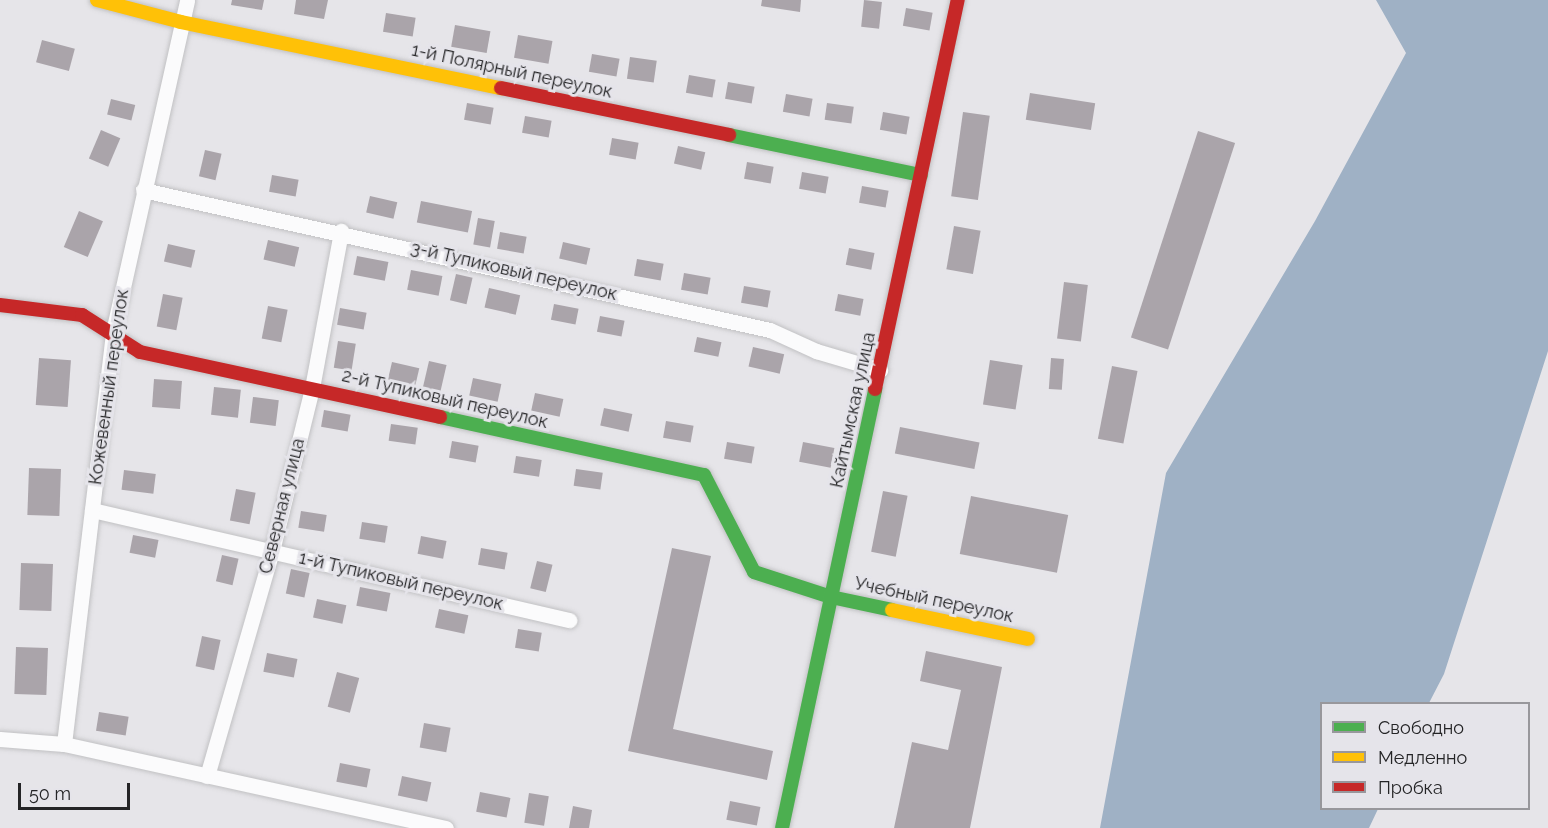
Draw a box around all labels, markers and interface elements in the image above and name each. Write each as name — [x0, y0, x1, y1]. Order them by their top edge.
street label: 1-й Полярный переулок — [410, 39, 614, 103]
street label: 3-й Тупиковый переулок — [408, 237, 620, 305]
street label: Кожевенный переулок — [85, 288, 133, 486]
street label: Кайтымская улица — [826, 330, 880, 490]
street label: 2-й Тупиковый переулок — [340, 365, 550, 433]
street label: Северная улица — [255, 436, 309, 576]
street label: 1-й Тупиковый переулок — [296, 547, 506, 615]
street label: Учебный переулок — [852, 573, 1016, 627]
legend — [1320, 702, 1530, 810]
text: Свободно — [1378, 717, 1464, 738]
text: Медленно — [1378, 747, 1467, 768]
scale bar — [21, 771, 134, 809]
text: Пробка — [1378, 777, 1443, 798]
text: 50 m — [29, 783, 71, 804]

